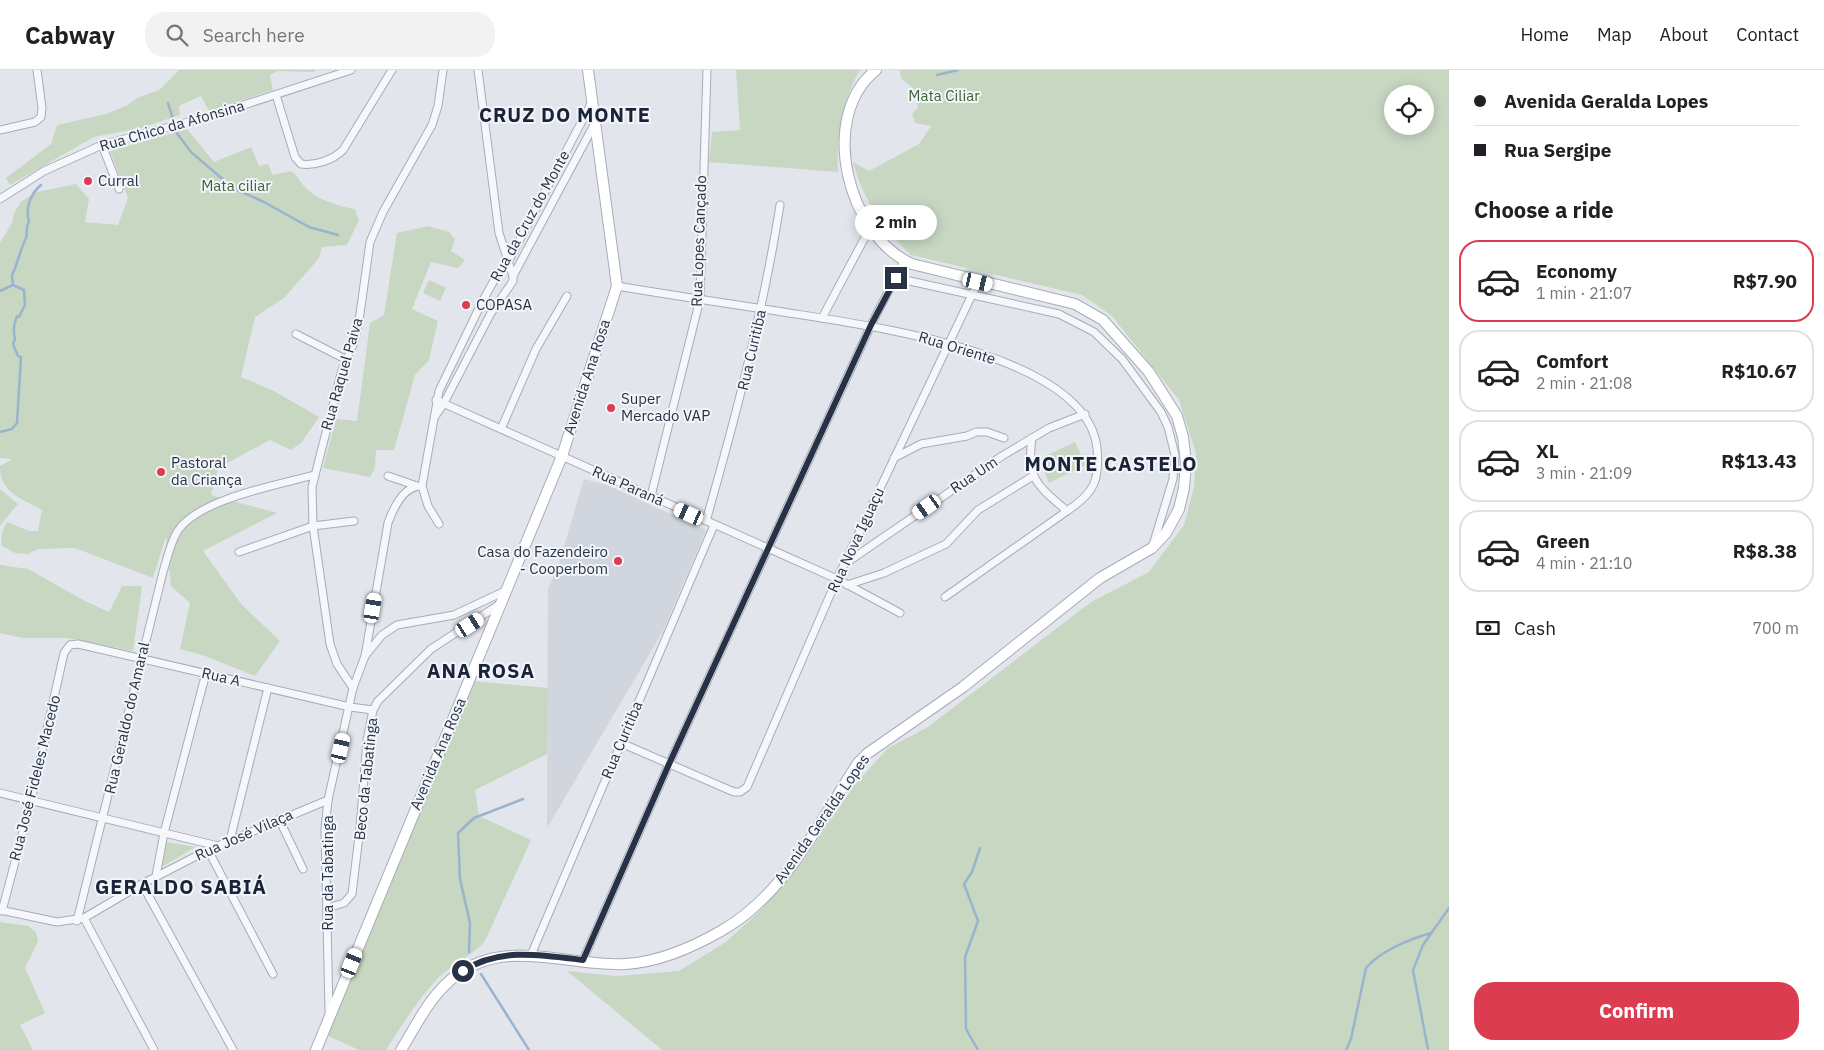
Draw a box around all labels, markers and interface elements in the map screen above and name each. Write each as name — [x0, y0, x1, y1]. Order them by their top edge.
search box — [145, 12, 495, 57]
text: Cabway — [25, 19, 115, 51]
icon: search — [163, 21, 191, 49]
text: Search here — [203, 23, 305, 47]
text: Home — [1521, 23, 1569, 46]
text: Map — [1597, 23, 1632, 46]
text: About — [1660, 23, 1708, 46]
text: Contact — [1736, 23, 1799, 46]
map controls — [1384, 85, 1434, 135]
button: locate — [1384, 85, 1434, 135]
park label: Mata Ciliar — [908, 86, 980, 105]
text: Avenida Geralda Lopes — [1504, 89, 1708, 113]
street label: Rua Chico da Afonsina — [97, 96, 246, 155]
district label: CRUZ DO MONTE — [479, 101, 651, 128]
text: Rua Sergipe — [1504, 138, 1612, 162]
street label: Rua da Cruz do Monte — [486, 147, 573, 285]
place label: Curral — [98, 171, 139, 190]
marker: Curral — [82, 175, 94, 187]
street label: Rua Lopes Cançado — [687, 175, 710, 307]
park label: Mata ciliar — [201, 176, 271, 195]
text: Choose a ride — [1474, 195, 1614, 224]
callout: 2 min — [855, 206, 937, 240]
text: 2 min — [875, 212, 917, 232]
icon: car — [1476, 259, 1521, 304]
text: Economy — [1536, 259, 1617, 283]
route end — [885, 267, 907, 289]
text: R$7.90 — [1733, 269, 1797, 293]
car — [961, 271, 994, 293]
text: 1 min · 21:07 — [1536, 283, 1632, 303]
place label: COPASA — [476, 295, 532, 314]
marker: COPASA — [460, 299, 472, 311]
street label: Rua Curitiba — [733, 308, 770, 392]
street label: Rua Raquel Paiva — [316, 315, 367, 432]
street label: Avenida Ana Rosa — [559, 317, 614, 437]
street label: Rua Oriente — [916, 327, 998, 368]
icon: car — [1476, 349, 1521, 394]
text: Comfort — [1536, 349, 1609, 373]
text: R$10.67 — [1721, 359, 1797, 383]
text: 2 min · 21:08 — [1536, 373, 1632, 393]
place label: Super Mercado VAP — [621, 389, 710, 425]
marker: Super Mercado VAP — [605, 402, 617, 414]
icon: car — [1476, 439, 1521, 484]
text: XL — [1536, 439, 1559, 463]
text: R$13.43 — [1721, 449, 1797, 473]
district label: MONTE CASTELO — [1024, 450, 1198, 477]
street label: Rua Um — [946, 452, 1001, 497]
place label: Pastoral da Criança — [171, 453, 242, 489]
street label: Rua Paraná — [589, 461, 667, 510]
text: 3 min · 21:09 — [1536, 463, 1632, 483]
marker: Pastoral da Criança — [155, 466, 167, 478]
street label: Rua Nova Iguaçu — [823, 484, 888, 595]
car — [910, 492, 943, 522]
car — [672, 501, 705, 527]
icon: car — [1476, 529, 1521, 574]
text: Green — [1536, 529, 1590, 553]
text: R$8.38 — [1733, 539, 1797, 563]
place label: Casa do Fazendeiro - Cooperbom — [477, 542, 608, 578]
text: 4 min · 21:10 — [1536, 553, 1632, 573]
marker: Casa do Fazendeiro - Cooperbom — [612, 555, 624, 567]
car — [363, 592, 382, 624]
car — [453, 611, 486, 639]
icon: cash — [1474, 614, 1502, 642]
text: Cash — [1514, 616, 1556, 640]
text: 700 m — [1752, 618, 1799, 638]
street label: Rua Geraldo do Amaral — [100, 640, 153, 796]
district label: ANA ROSA — [427, 657, 535, 684]
street label: Rua A — [200, 663, 243, 690]
street label: Rua José Fideles Macedo — [5, 693, 64, 863]
street label: Avenida Ana Rosa — [405, 695, 470, 813]
street label: Rua Curitiba — [597, 698, 646, 781]
street label: Beco da Tabatinga — [350, 717, 381, 841]
car — [330, 732, 351, 764]
street label: Avenida Geralda Lopes — [770, 750, 873, 887]
street label: Rua José Vilaça — [192, 804, 296, 865]
street label: Rua da Tabatinga — [318, 815, 337, 931]
district label: GERALDO SABIÁ — [95, 873, 267, 900]
car — [339, 946, 364, 980]
route start — [452, 960, 474, 982]
button: Confirm — [1474, 982, 1799, 1040]

